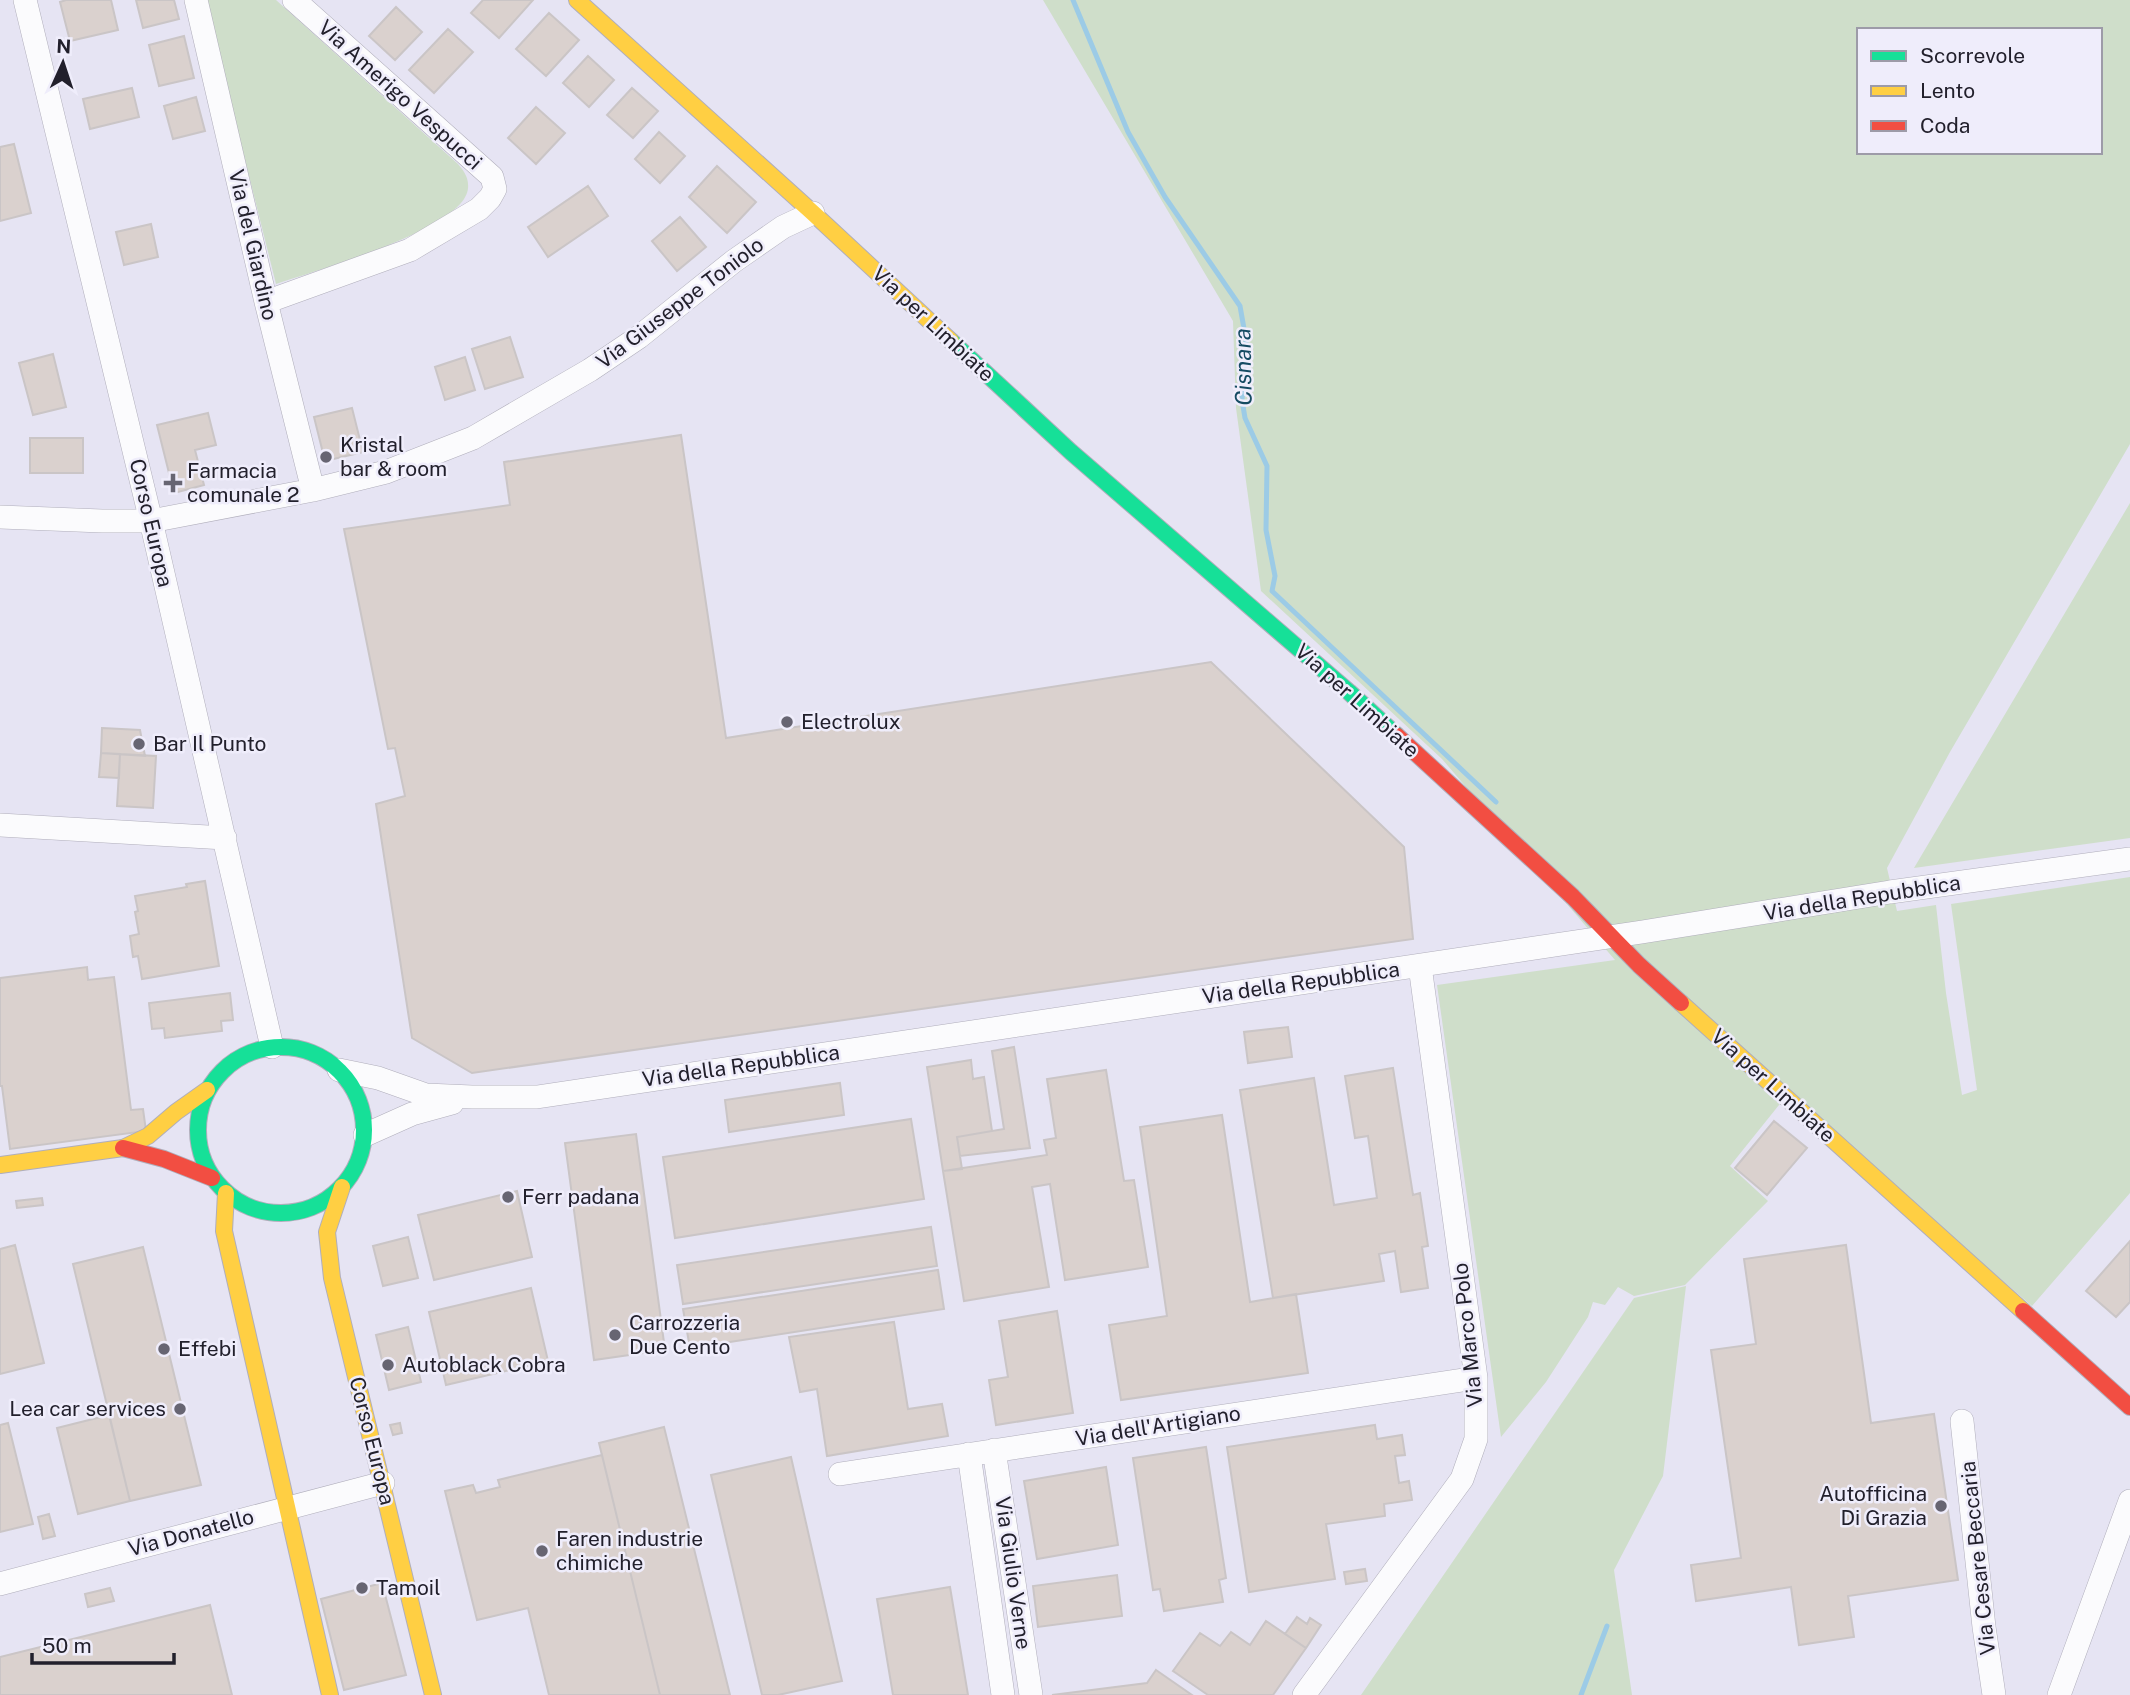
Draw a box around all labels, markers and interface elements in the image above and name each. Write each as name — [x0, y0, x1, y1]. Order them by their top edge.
street label: Via Amerigo Vespucci — [313, 15, 487, 175]
north arrow — [28, 28, 98, 98]
legend — [1857, 28, 2102, 154]
text: N — [56, 35, 72, 57]
text: Scorrevole — [1920, 43, 2025, 68]
text: Lento — [1920, 78, 1975, 103]
text: Coda — [1920, 113, 1970, 138]
street label: Via del Giardino — [224, 167, 283, 323]
street label: Via Giuseppe Toniolo — [591, 232, 768, 374]
street label: Via per Limbiate — [867, 261, 1000, 387]
water label: Cisnara — [1228, 328, 1257, 406]
place label: Kristal bar & room — [340, 432, 447, 481]
marker: Kristal bar & room — [318, 449, 334, 465]
street label: Corso Europa — [125, 456, 178, 590]
place label: Farmacia comunale 2 — [187, 458, 300, 507]
marker: Farmacia comunale 2 — [165, 475, 181, 491]
street label: Via per Limbiate — [1290, 638, 1424, 763]
place label: Electrolux — [801, 709, 901, 734]
marker: Electrolux — [779, 714, 795, 730]
place label: Bar Il Punto — [153, 731, 266, 756]
marker: Bar Il Punto — [131, 736, 147, 752]
street label: Via della Repubblica — [1762, 870, 1962, 925]
street label: Via della Repubblica — [1201, 956, 1401, 1009]
street label: Via per Limbiate — [1706, 1023, 1840, 1148]
street label: Via della Repubblica — [641, 1039, 841, 1092]
place label: Ferr padana — [522, 1184, 639, 1209]
marker: Ferr padana — [500, 1189, 516, 1205]
street label: Via Marco Polo — [1447, 1262, 1488, 1409]
place label: Carrozzeria Due Cento — [629, 1310, 740, 1359]
marker: Carrozzeria Due Cento — [607, 1327, 623, 1343]
place label: Effebi — [178, 1336, 237, 1361]
marker: Effebi — [156, 1341, 172, 1357]
place label: Autoblack Cobra — [402, 1352, 566, 1377]
marker: Autoblack Cobra — [380, 1357, 396, 1373]
street label: Corso Europa — [345, 1374, 400, 1507]
place label: Lea car services — [9, 1396, 166, 1421]
street label: Via dell'Artigiano — [1074, 1400, 1242, 1451]
marker: Lea car services — [172, 1401, 188, 1417]
street label: Via Cesare Beccaria — [1955, 1460, 2000, 1656]
place label: Autofficina Di Grazia — [1819, 1481, 1927, 1530]
street label: Via Giulio Verne — [990, 1495, 1037, 1651]
marker: Autofficina Di Grazia — [1933, 1498, 1949, 1514]
street label: Via Donatello — [125, 1504, 257, 1561]
place label: Faren industrie chimiche — [556, 1526, 703, 1575]
marker: Faren industrie chimiche — [534, 1543, 550, 1559]
place label: Tamoil — [376, 1575, 441, 1600]
marker: Tamoil — [354, 1580, 370, 1596]
scale bar — [32, 1622, 173, 1666]
text: 50 m — [42, 1633, 92, 1658]

